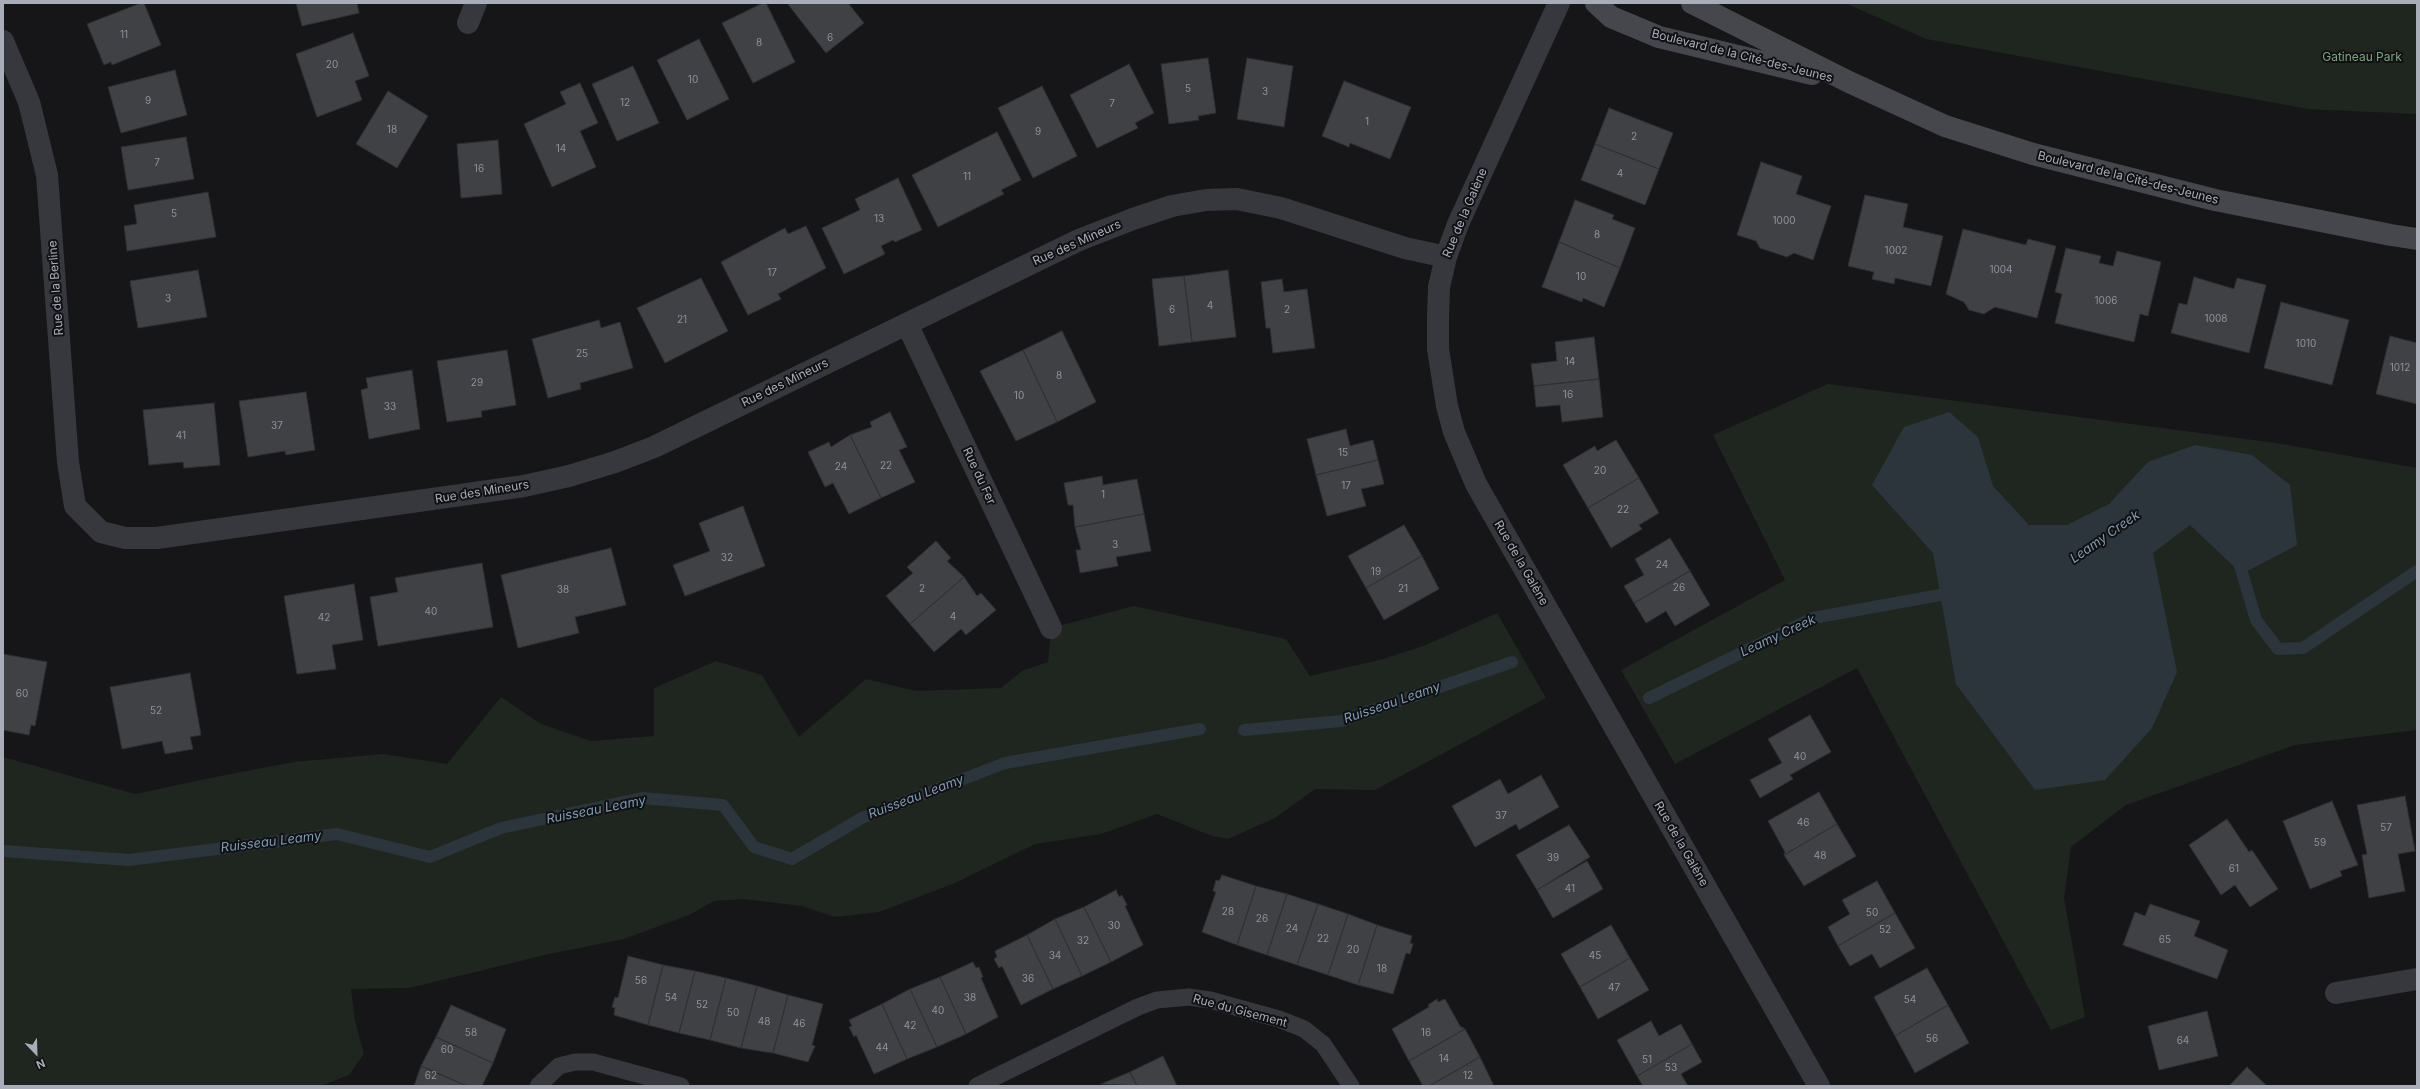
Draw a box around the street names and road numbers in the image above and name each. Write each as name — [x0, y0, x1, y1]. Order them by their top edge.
street label: Boulevard de la Cité-des-Jeunes — [1650, 27, 1834, 85]
street label: Boulevard de la Cité-des-Jeunes — [2036, 149, 2220, 207]
street label: Rue de la Galène — [1440, 166, 1490, 260]
street label: Rue des Mineurs — [1031, 217, 1123, 269]
street label: Rue de la Berline — [45, 240, 67, 336]
street label: Rue des Mineurs — [739, 356, 831, 410]
street label: Rue du Fer — [960, 445, 998, 507]
street label: Rue des Mineurs — [434, 477, 530, 507]
street label: Rue de la Galène — [1491, 518, 1551, 608]
street label: Rue de la Galène — [1651, 799, 1711, 889]
street label: Rue du Gisement — [1191, 992, 1289, 1030]

